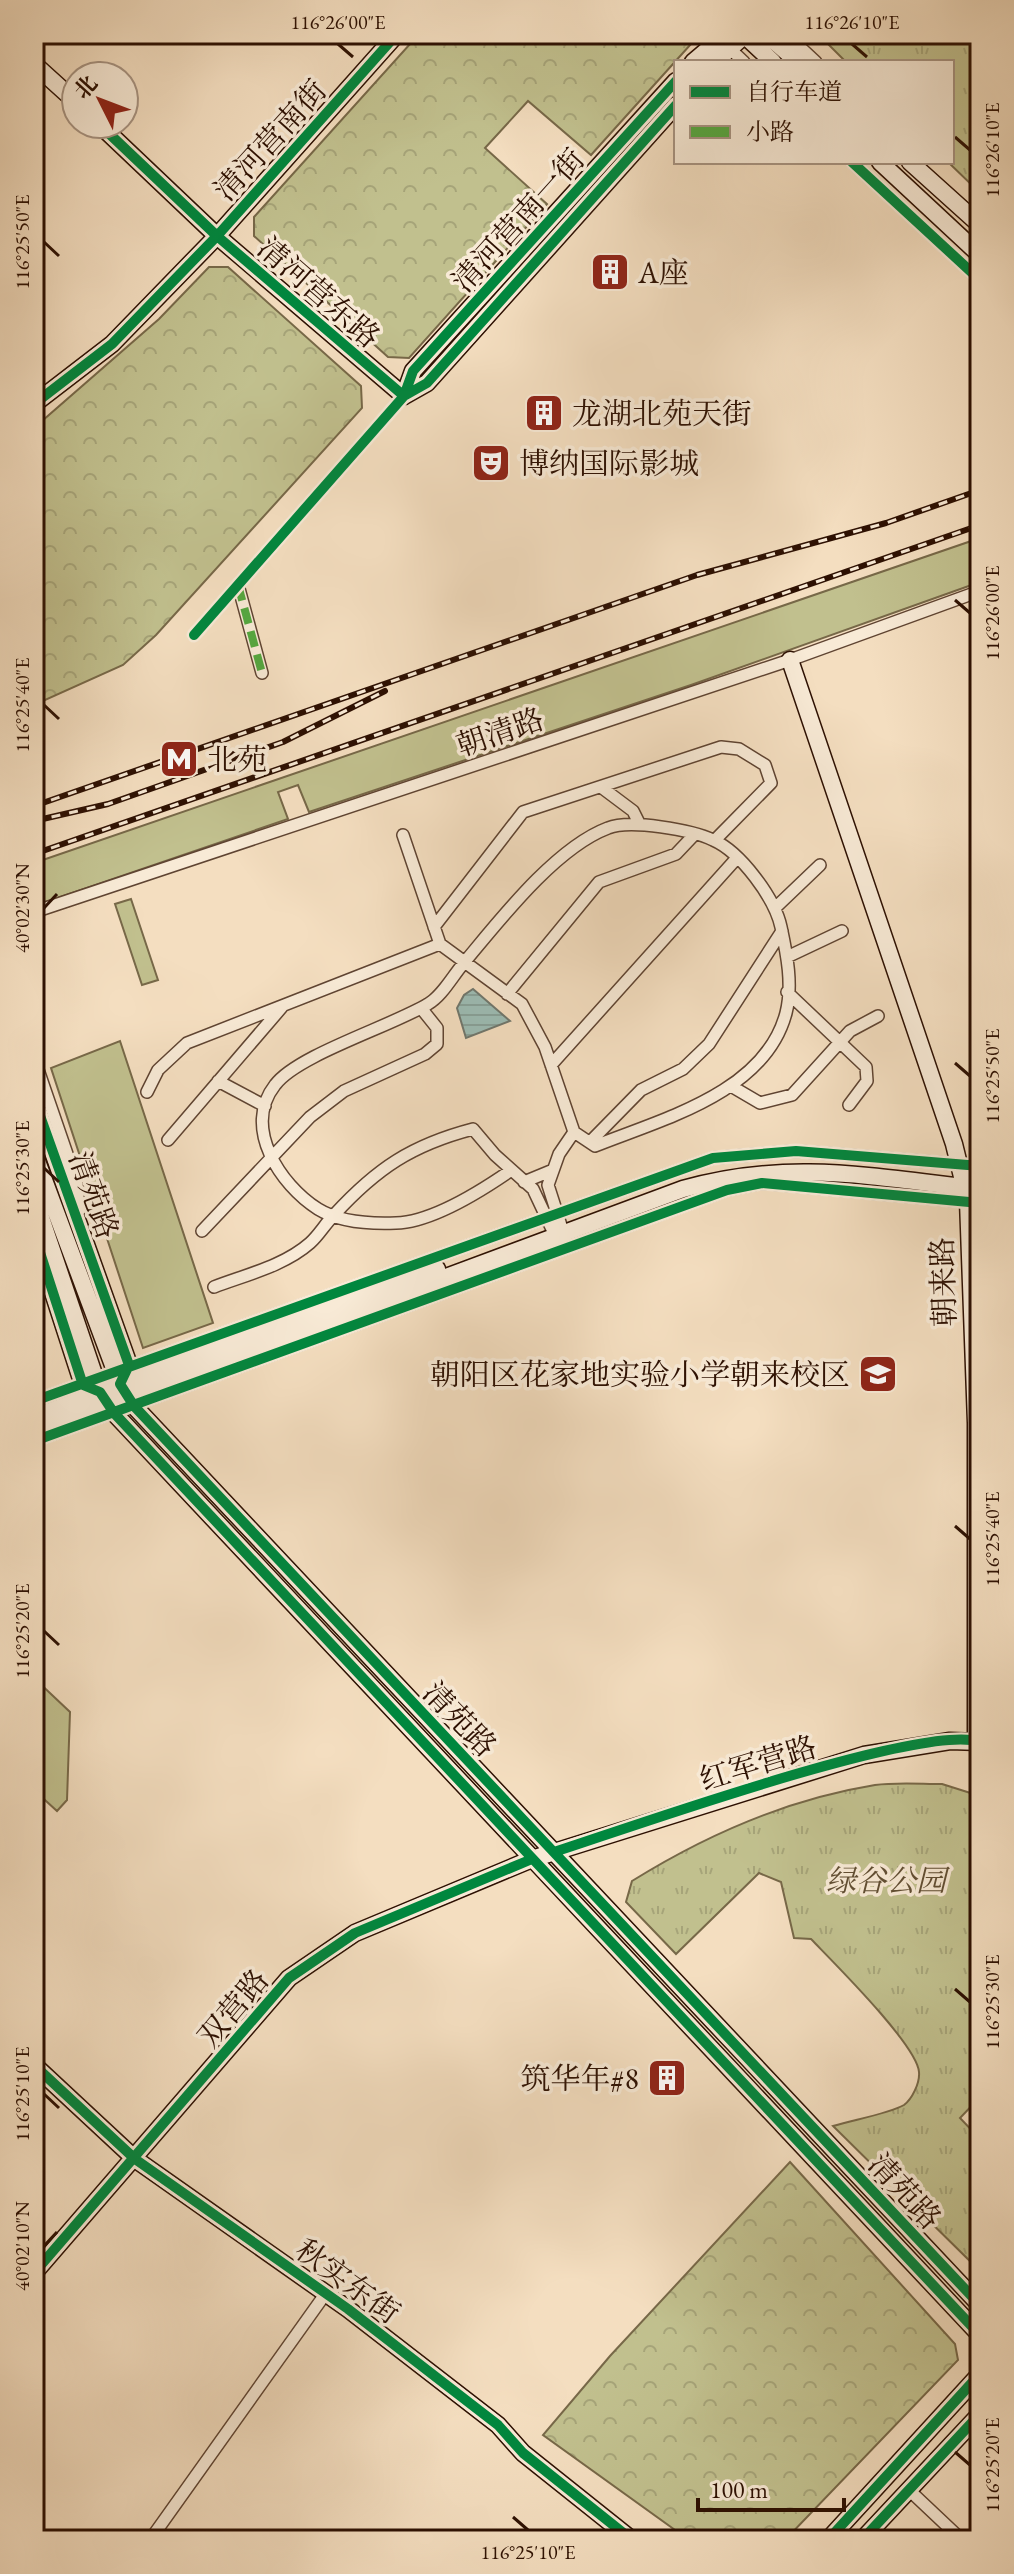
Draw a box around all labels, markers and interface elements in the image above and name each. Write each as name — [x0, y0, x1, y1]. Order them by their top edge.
text: 116°26'00"E — [291, 9, 385, 35]
text: 116°26'10"E — [805, 9, 899, 35]
north arrow — [60, 60, 140, 140]
legend — [674, 60, 954, 164]
text: 北 — [67, 69, 104, 105]
street label: 清河营南街 — [205, 71, 335, 209]
text: 自行车道 — [746, 76, 842, 107]
text: 116°26'10"E — [979, 103, 1005, 197]
text: 小路 — [746, 116, 794, 147]
street label: 清河营南一街 — [443, 140, 593, 300]
text: 116°25'50"E — [9, 195, 35, 289]
street label: 清河营东路 — [250, 228, 388, 356]
building icon: A座 — [589, 251, 631, 293]
place label: A座 — [637, 253, 689, 292]
building icon: 龙湖北苑天街 — [523, 392, 565, 434]
place label: 龙湖北苑天街 — [572, 394, 752, 433]
theatre icon: 博纳国际影城 — [470, 442, 512, 484]
place label: 博纳国际影城 — [519, 444, 699, 483]
text: 116°26'00"E — [979, 566, 1005, 660]
text: 116°25'40"E — [9, 658, 35, 752]
street label: 朝清路 — [451, 699, 549, 765]
metro station icon: 北苑 — [158, 738, 200, 780]
place label: 北苑 — [207, 740, 267, 779]
text: 40°02'30"N — [9, 863, 35, 953]
text: 116°25'50"E — [979, 1029, 1005, 1123]
text: 116°25'30"E — [9, 1121, 35, 1215]
street label: 清苑路 — [60, 1146, 128, 1244]
street label: 朝来路 — [922, 1236, 964, 1328]
school or university icon: 朝阳区花家地实验小学朝来校区 — [857, 1353, 899, 1395]
place label: 朝阳区花家地实验小学朝来校区 — [430, 1355, 850, 1394]
text: 116°25'40"E — [979, 1492, 1005, 1586]
text: 116°25'20"E — [9, 1584, 35, 1678]
street label: 清苑路 — [415, 1673, 505, 1765]
street label: 红军营路 — [695, 1727, 821, 1799]
park label: 绿谷公园 — [826, 1861, 950, 1900]
text: 116°25'30"E — [979, 1955, 1005, 2049]
street label: 双营路 — [189, 1961, 277, 2055]
text: 116°25'10"E — [9, 2047, 35, 2141]
building icon: 筑华年#8 — [646, 2057, 688, 2099]
place label: 筑华年#8 — [521, 2059, 639, 2098]
street label: 清苑路 — [860, 2145, 950, 2237]
text: 40°02'10"N — [9, 2201, 35, 2291]
street label: 秋实东街 — [288, 2230, 408, 2332]
text: 116°25'20"E — [979, 2418, 1005, 2512]
scale bar — [698, 2462, 844, 2512]
text: 100 m — [710, 2474, 768, 2505]
text: 116°25'10"E — [481, 2539, 575, 2565]

